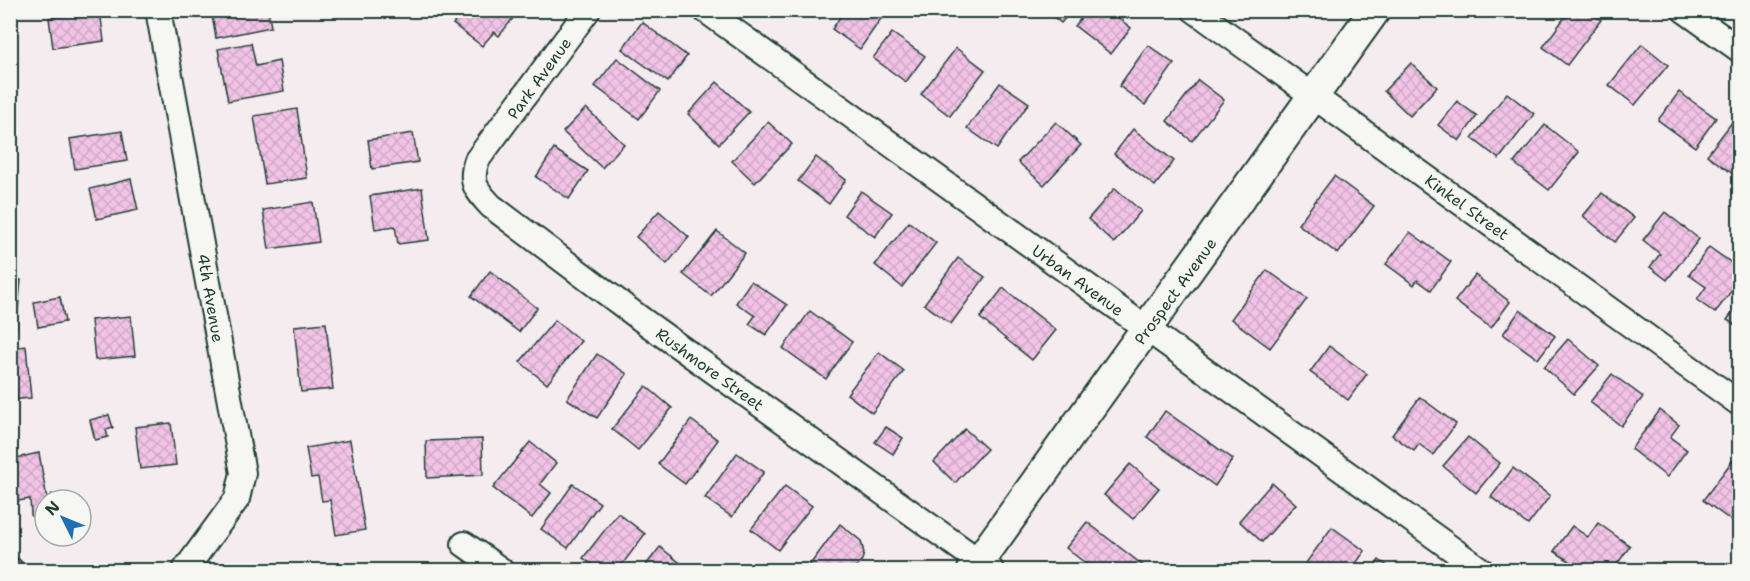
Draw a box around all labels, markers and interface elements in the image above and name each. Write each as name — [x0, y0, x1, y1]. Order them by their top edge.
street label: Park Avenue — [503, 33, 576, 123]
street label: Kinkel Street — [1420, 170, 1513, 245]
street label: Prospect Avenue — [1129, 234, 1221, 349]
street label: Urban Avenue — [1028, 240, 1128, 321]
street label: 4th Avenue — [192, 252, 229, 344]
street label: Rushmore Street — [651, 323, 768, 416]
north arrow — [33, 488, 93, 548]
text: N — [40, 496, 64, 520]

